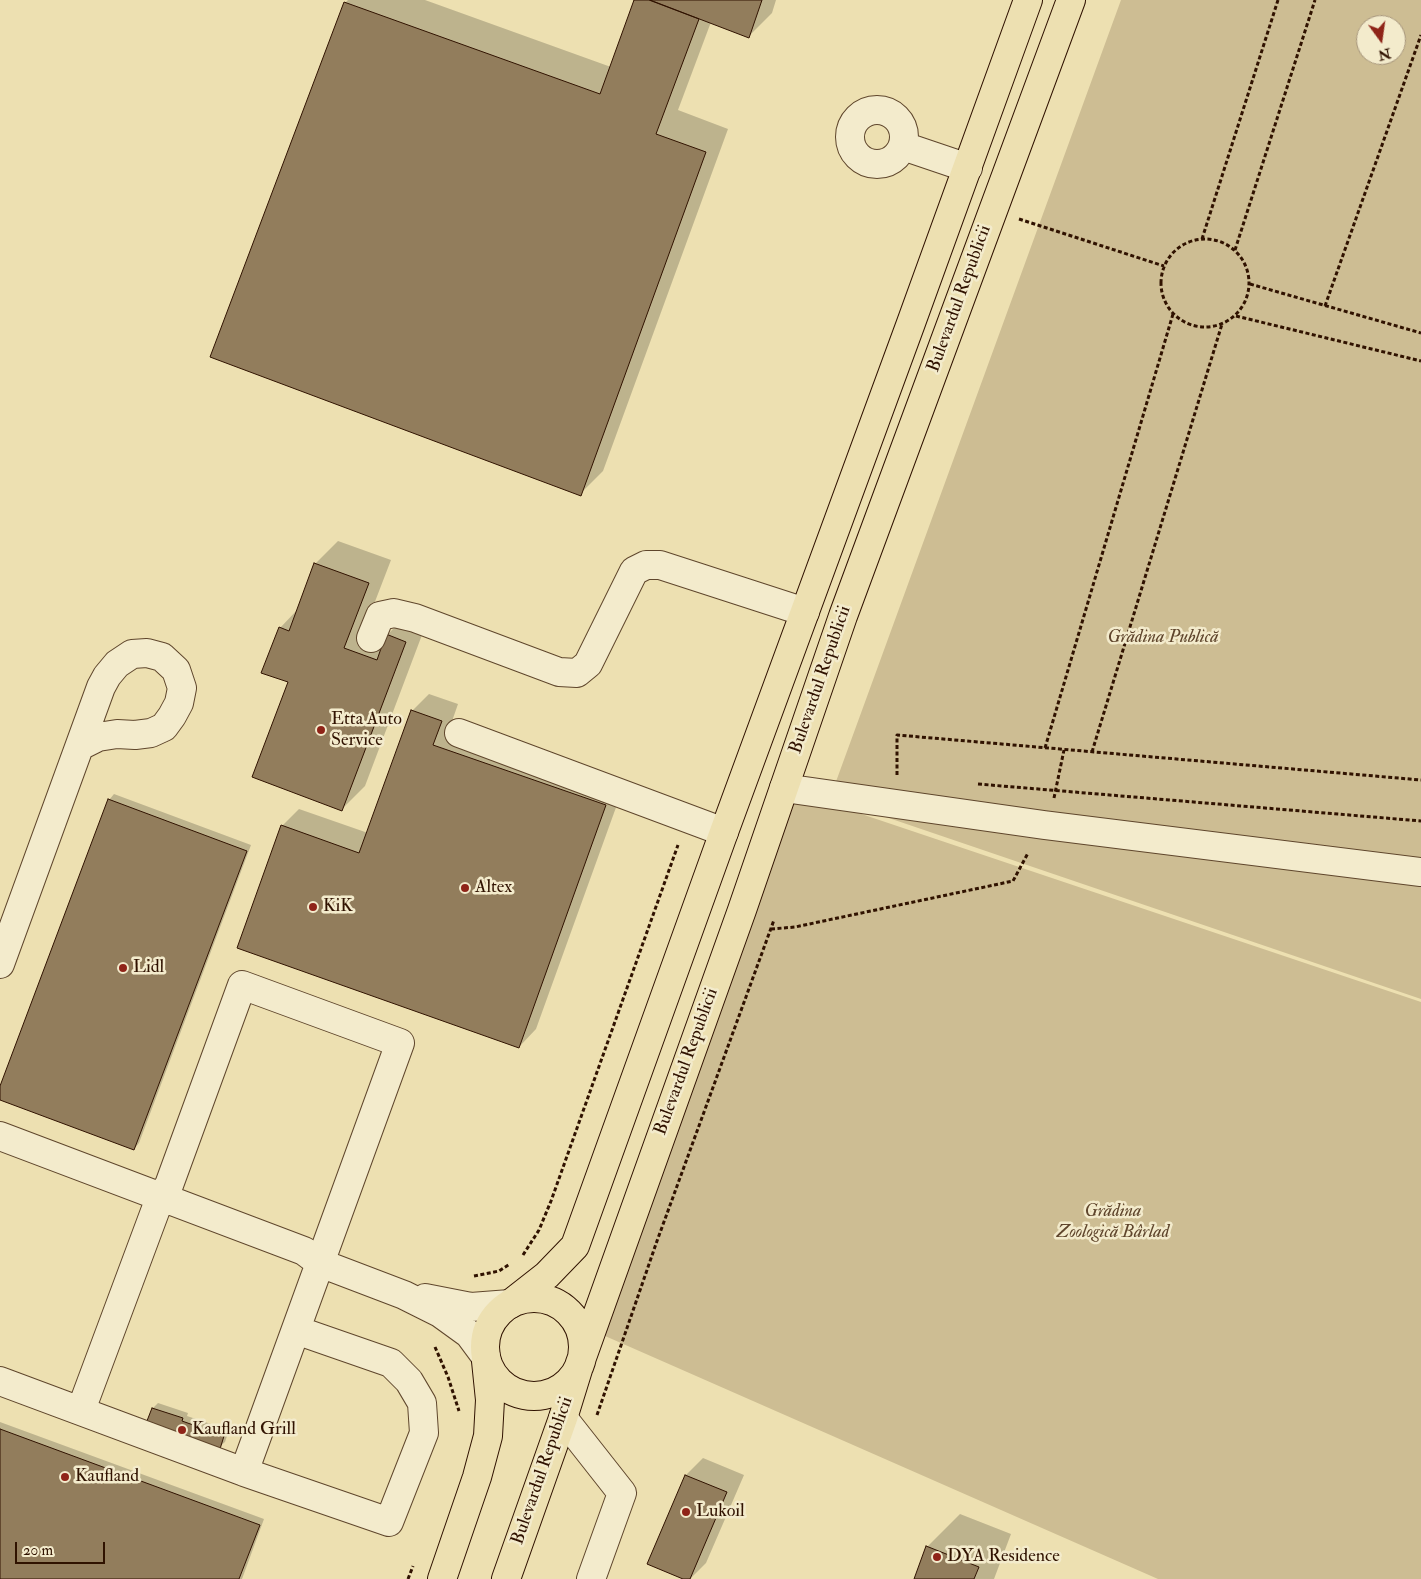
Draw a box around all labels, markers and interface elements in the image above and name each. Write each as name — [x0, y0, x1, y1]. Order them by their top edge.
north arrow — [1356, 15, 1406, 65]
text: N — [1376, 44, 1393, 64]
street label: Bulevardul Republicii — [923, 223, 997, 375]
street label: Bulevardul Republicii — [786, 603, 856, 757]
park label: Grădina Publică — [1108, 627, 1218, 649]
place label: Etta Auto Service — [331, 709, 402, 752]
marker: Etta Auto Service — [315, 724, 327, 736]
place label: Altex — [475, 877, 512, 899]
marker: Altex — [459, 882, 471, 894]
place label: KiK — [323, 896, 353, 918]
marker: KiK — [307, 901, 319, 913]
place label: Lidl — [133, 957, 164, 979]
marker: Lidl — [117, 962, 129, 974]
street label: Bulevardul Republicii — [650, 986, 724, 1138]
park label: Grădina Zoologică Bârlad — [1057, 1201, 1169, 1244]
street label: Bulevardul Republicii — [508, 1394, 578, 1548]
place label: Kaufland Grill — [192, 1419, 296, 1441]
marker: Kaufland Grill — [176, 1424, 188, 1436]
place label: Kaufland — [75, 1466, 139, 1488]
marker: Kaufland — [59, 1471, 71, 1483]
place label: Lukoil — [696, 1501, 745, 1523]
marker: Lukoil — [680, 1506, 692, 1518]
scale bar — [18, 1532, 108, 1564]
text: 20 m — [23, 1541, 53, 1560]
place label: DYA Residence — [947, 1546, 1060, 1568]
marker: DYA Residence — [931, 1551, 943, 1563]

